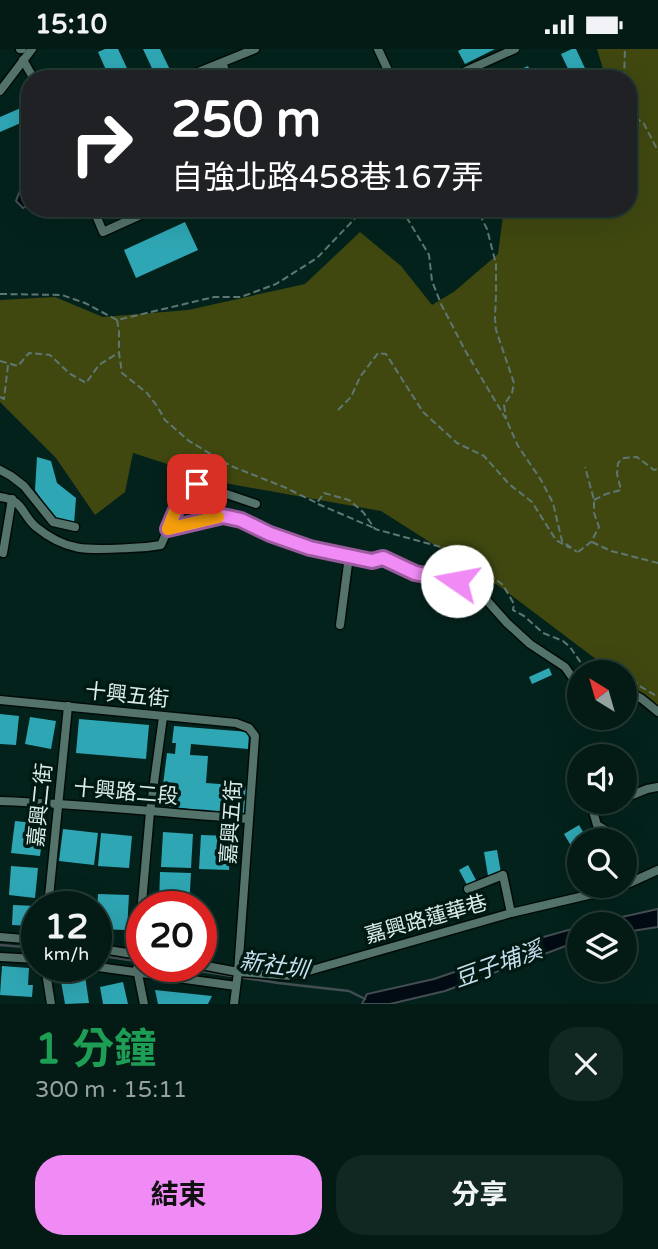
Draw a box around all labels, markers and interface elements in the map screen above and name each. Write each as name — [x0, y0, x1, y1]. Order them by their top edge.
text: 15:10 — [35, 9, 107, 40]
text: 250 m — [171, 91, 321, 150]
icon: right — [56, 98, 147, 189]
text: 自強北路458巷167弄 — [171, 159, 484, 197]
pin — [167, 454, 227, 514]
icon: arrive — [178, 465, 216, 503]
position arrow — [420, 544, 494, 618]
north arrow — [567, 660, 637, 730]
map controls — [567, 660, 637, 982]
street label: 十興五街 — [84, 679, 170, 712]
button: sound — [567, 744, 637, 814]
street label: 嘉興二街 — [24, 762, 57, 848]
street label: 十興路二段 — [73, 775, 179, 810]
street label: 嘉興五街 — [216, 779, 247, 865]
button: search — [567, 828, 637, 898]
street label: 嘉興路蓮華巷 — [362, 890, 490, 949]
speed limit sign: 20 — [126, 891, 217, 982]
text: 12 — [45, 906, 88, 948]
button: layers — [567, 912, 637, 982]
water label: 豆子埔溪 — [450, 935, 549, 994]
text: km/h — [44, 943, 89, 965]
water label: 新社圳 — [238, 947, 313, 985]
text: 1 分鐘 — [35, 1024, 156, 1075]
button: close — [549, 1027, 623, 1101]
text: 300 m · 15:11 — [35, 1076, 187, 1104]
button: 結束 — [35, 1155, 322, 1235]
button: 分享 — [336, 1155, 623, 1235]

